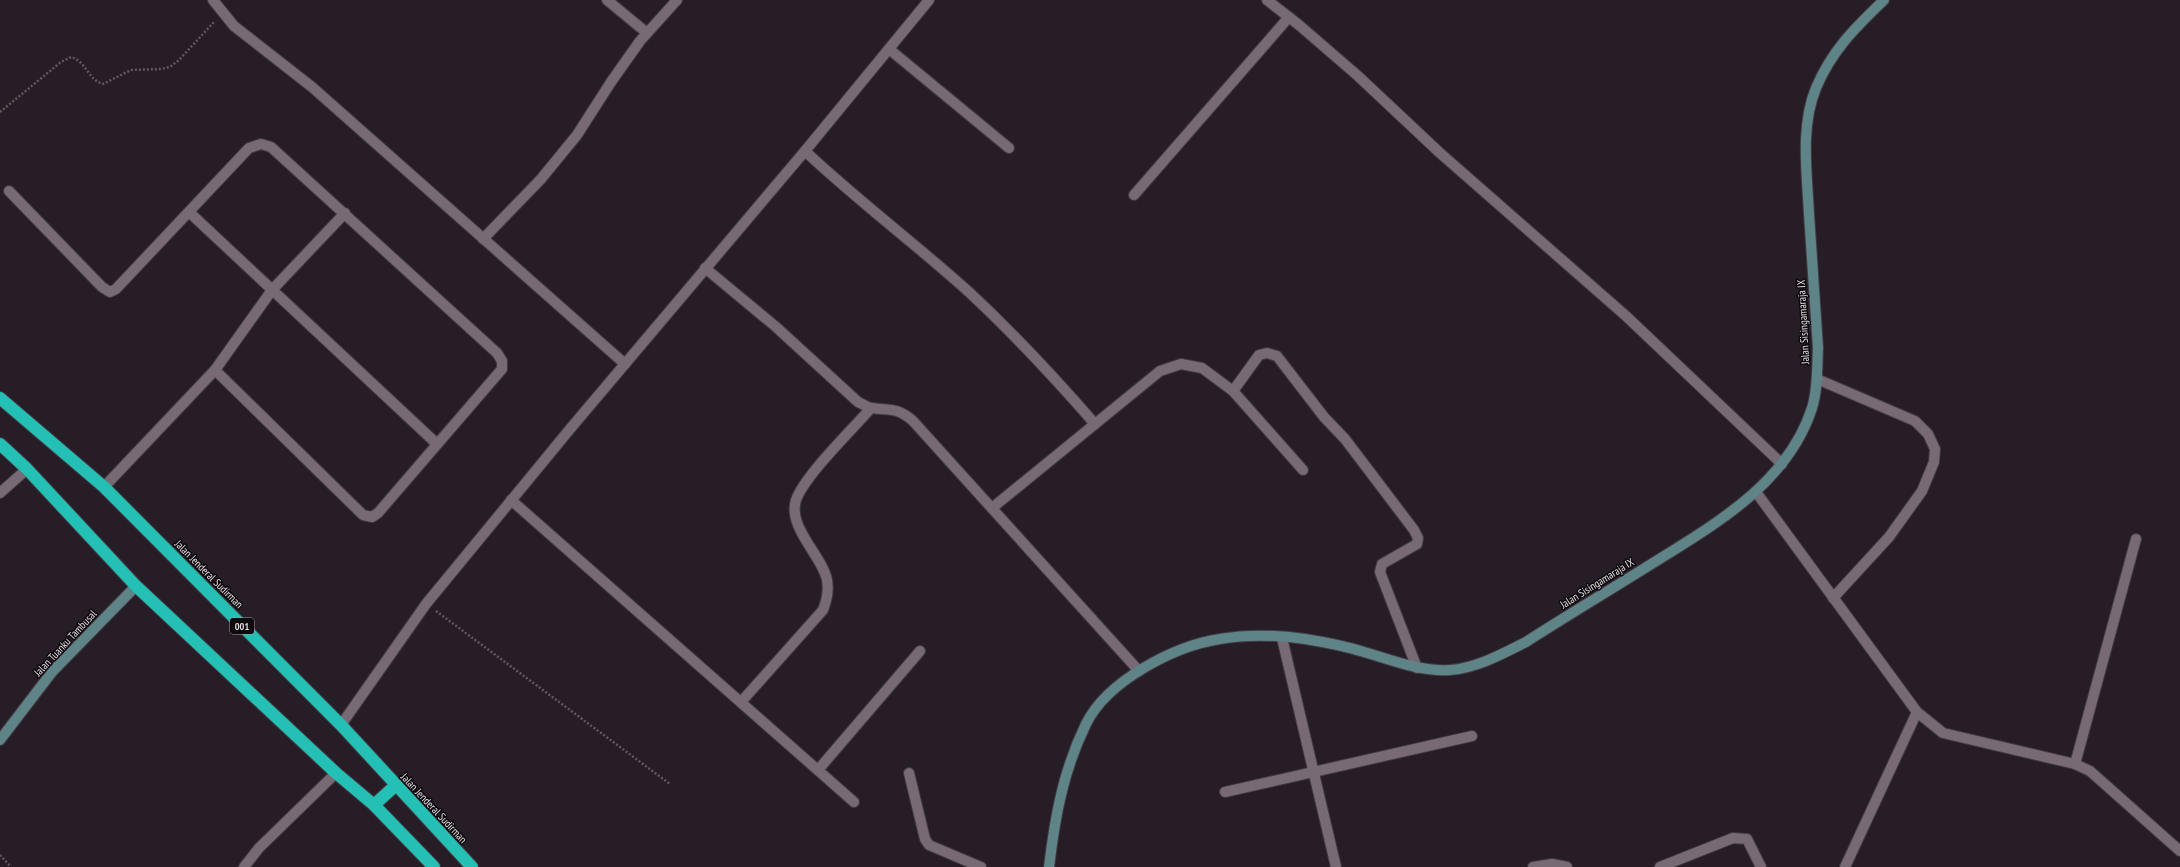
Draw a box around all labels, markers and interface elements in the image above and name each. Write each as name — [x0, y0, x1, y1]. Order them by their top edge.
street label: Jalan Sisingamaraja IX — [1794, 279, 1812, 366]
street label: Jalan Jenderal Sudirman — [171, 536, 246, 611]
street label: Jalan Sisingamaraja IX — [1557, 554, 1637, 612]
street label: Jalan Tuanku Tambusal — [30, 607, 100, 680]
road number: 001 — [230, 618, 254, 634]
street label: Jalan Jenderal Sudirman — [397, 769, 470, 846]

